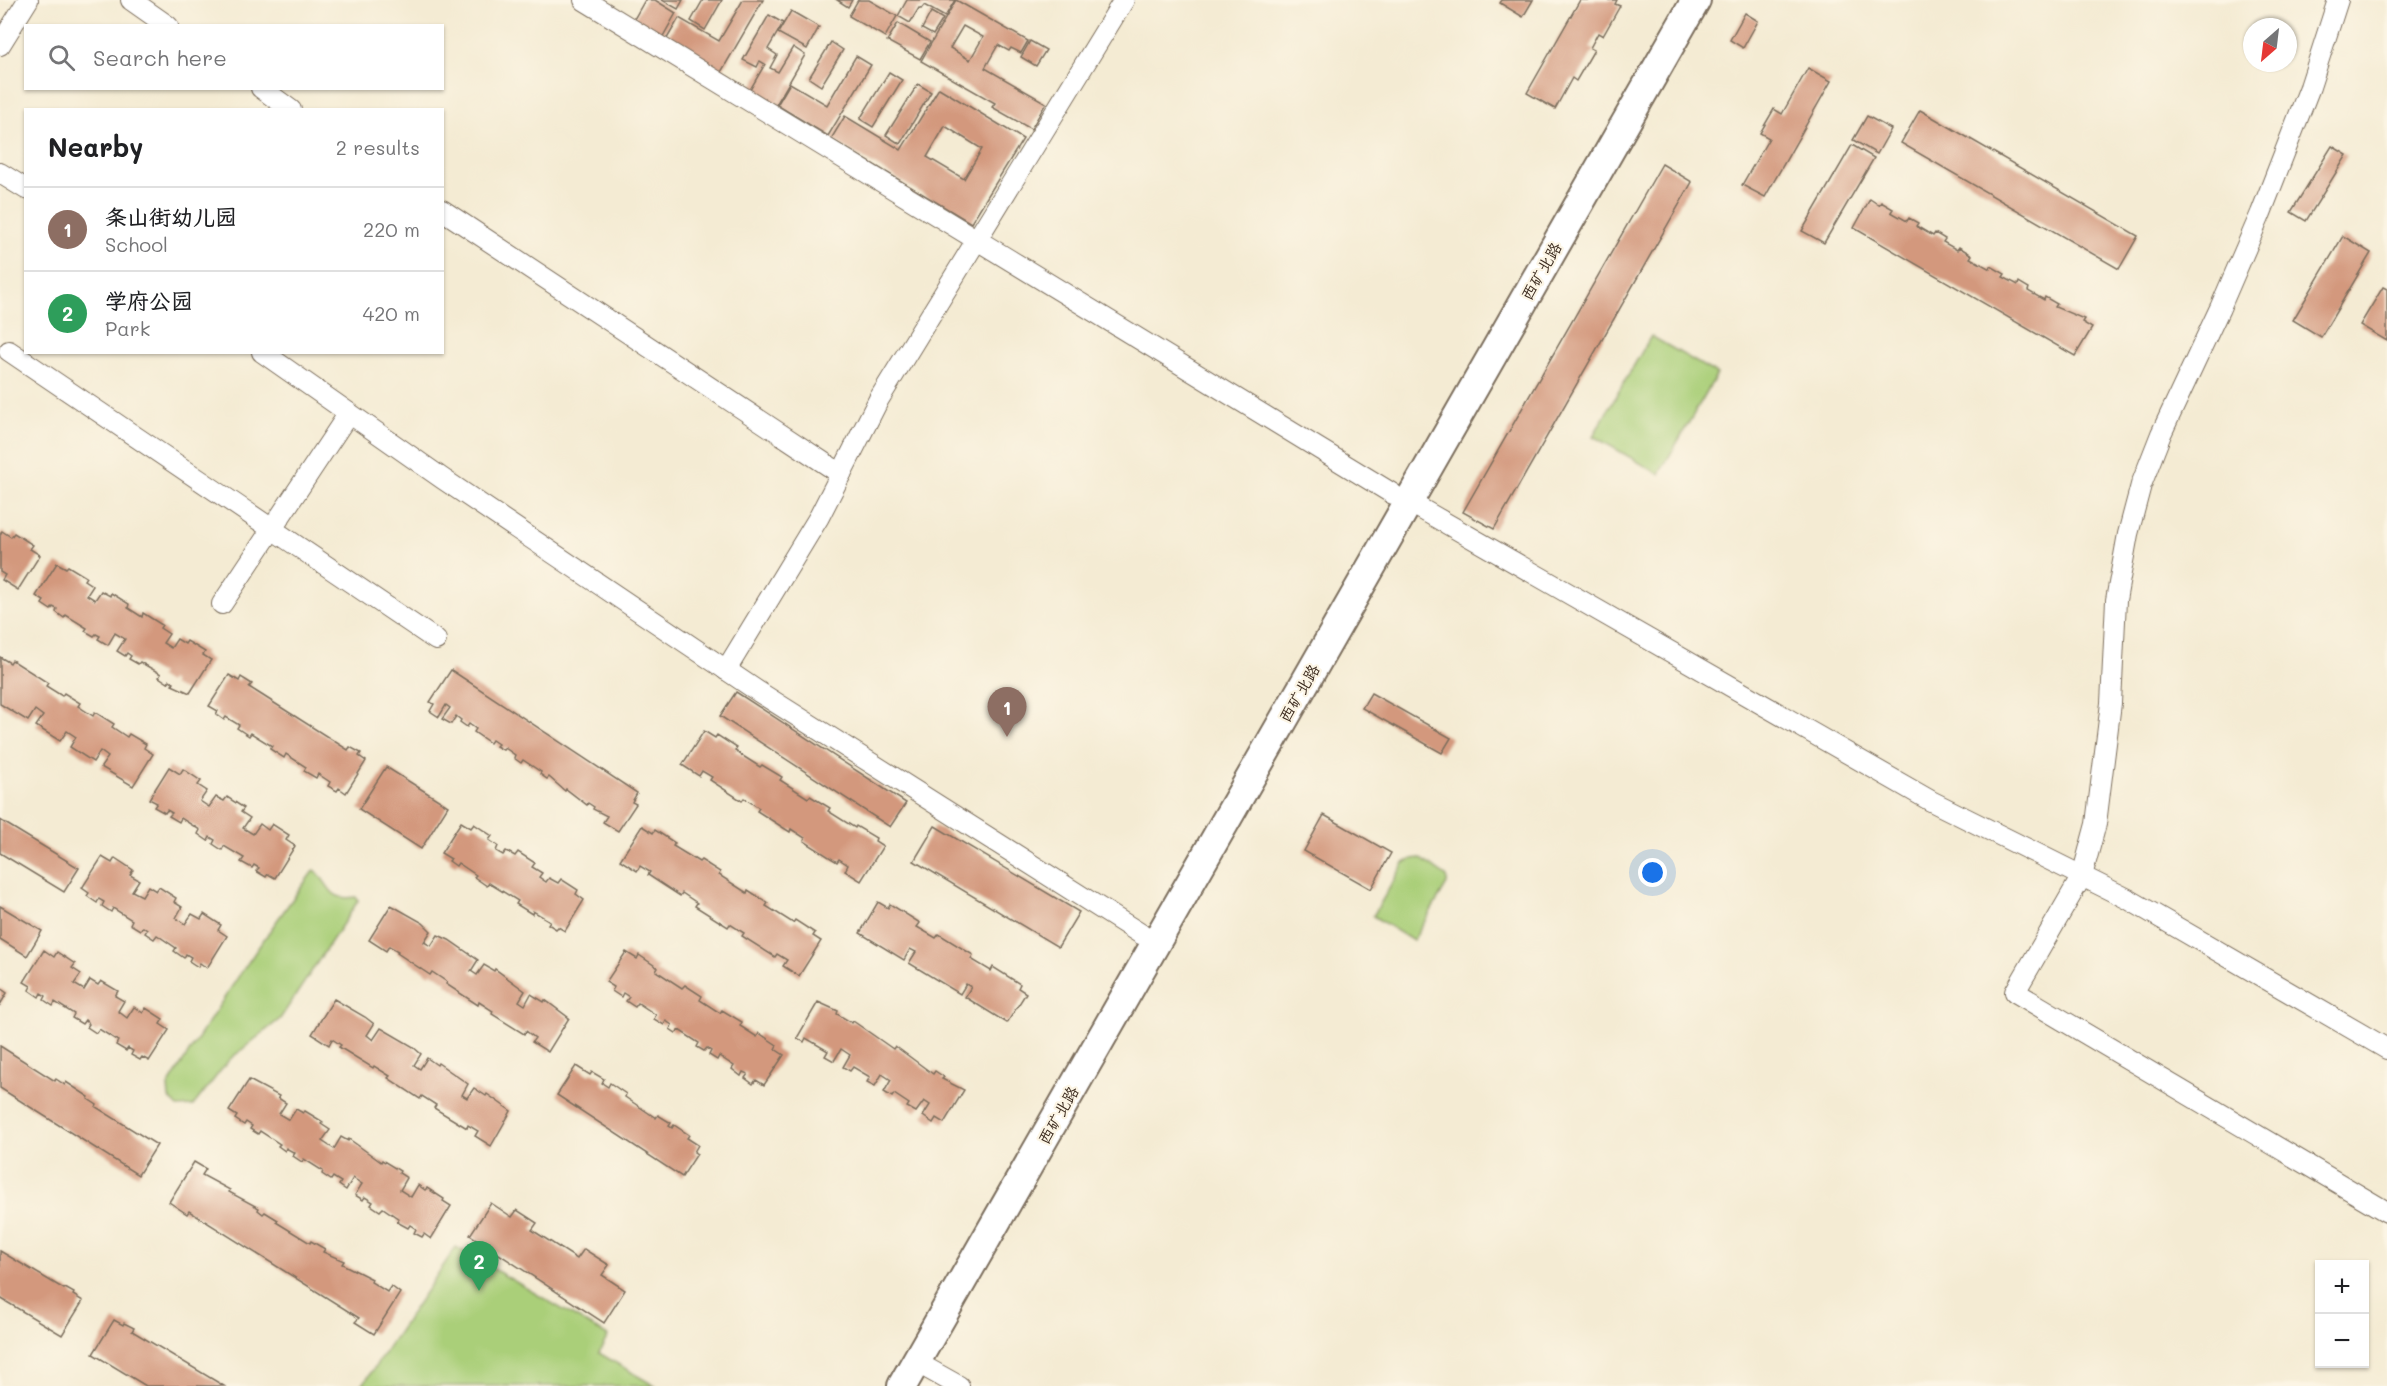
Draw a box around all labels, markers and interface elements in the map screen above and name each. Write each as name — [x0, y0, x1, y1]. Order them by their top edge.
north arrow — [2243, 18, 2297, 72]
search box — [24, 24, 444, 90]
icon: search — [45, 41, 78, 74]
text: Search here — [93, 43, 227, 72]
text: Nearby — [48, 130, 143, 164]
text: 2 results — [336, 134, 420, 160]
text: 条山街幼儿园 — [105, 202, 237, 231]
text: 1 — [63, 216, 72, 242]
text: 220 m — [363, 216, 420, 242]
text: School — [105, 231, 168, 257]
street label: 西矿北路 — [1515, 238, 1566, 304]
text: 学府公园 — [105, 286, 193, 315]
text: 2 — [62, 300, 73, 326]
text: 420 m — [362, 300, 420, 326]
text: Park — [105, 315, 150, 341]
street label: 西矿北路 — [1273, 660, 1324, 726]
pin: 1 — [988, 688, 1026, 737]
your location — [1638, 858, 1667, 887]
street label: 西矿北路 — [1032, 1082, 1083, 1148]
pin: 2 — [460, 1242, 498, 1291]
map controls — [2315, 1260, 2369, 1368]
button: + — [2315, 1260, 2369, 1314]
button: − — [2315, 1314, 2369, 1368]

